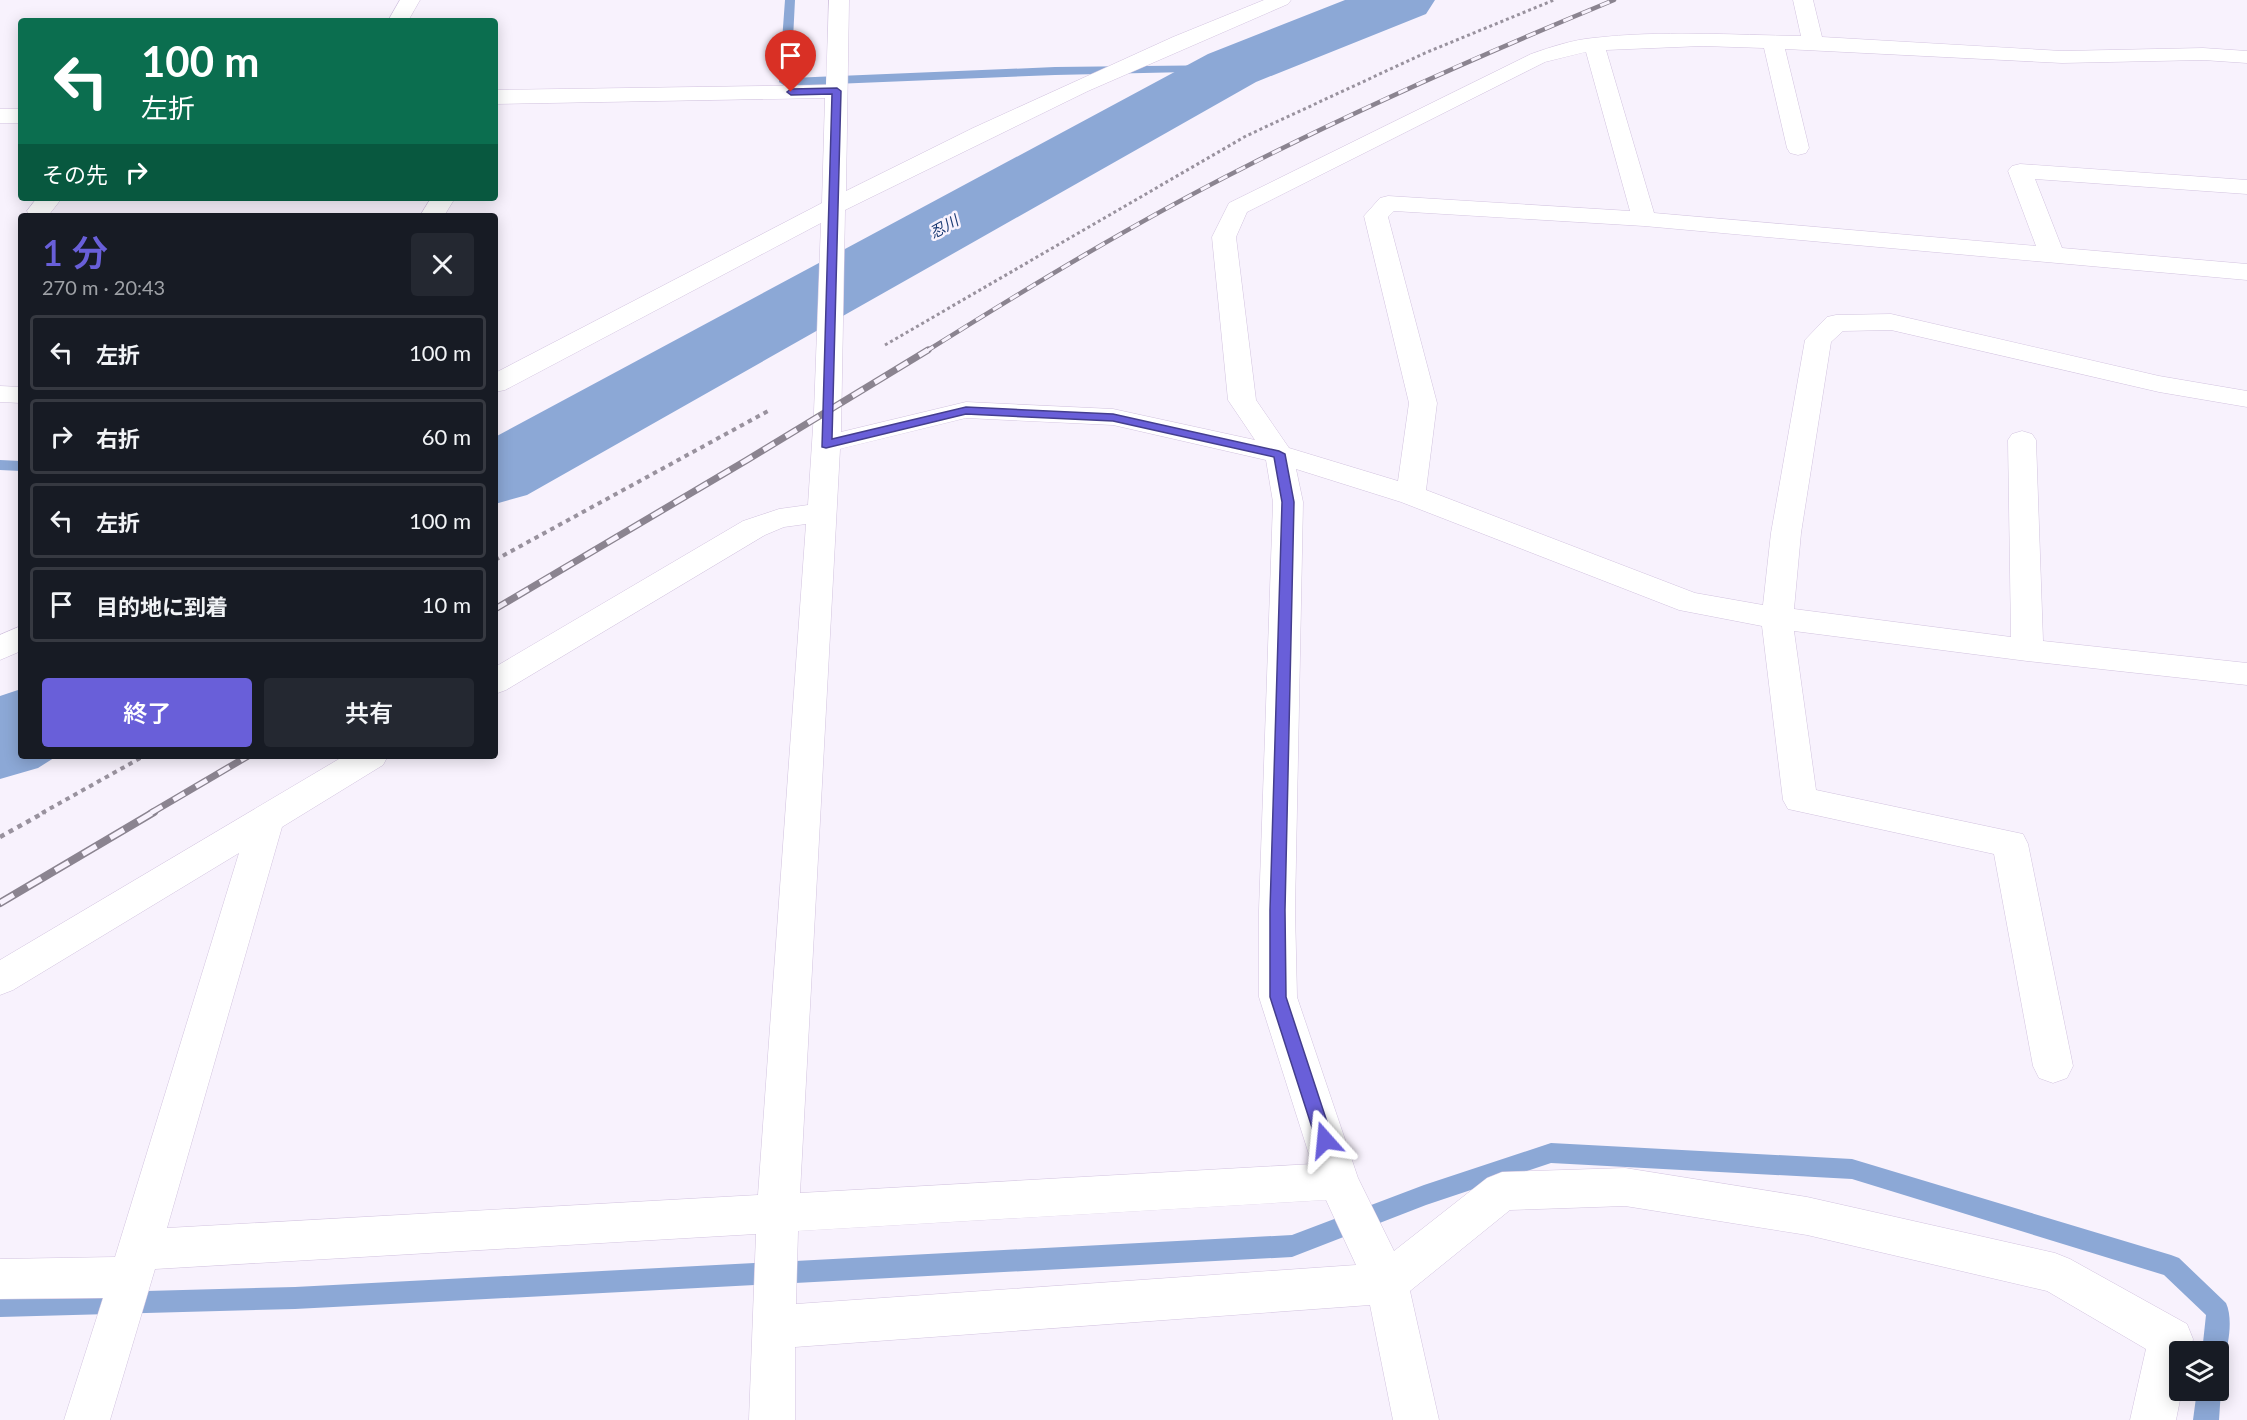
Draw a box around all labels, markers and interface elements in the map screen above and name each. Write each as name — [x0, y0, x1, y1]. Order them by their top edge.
pin — [765, 30, 816, 92]
text: 100 m — [141, 36, 259, 86]
icon: arrive — [774, 39, 807, 72]
icon: left — [42, 42, 120, 120]
text: 左折 — [141, 91, 195, 124]
icon: right — [120, 156, 153, 189]
text: その先 — [42, 161, 108, 188]
water label: 忍川 — [926, 210, 963, 241]
text: 1 分 — [42, 230, 108, 274]
button: close — [411, 233, 474, 296]
text: 270 m · 20:43 — [42, 275, 165, 299]
icon: left — [45, 336, 78, 369]
text: 100 m — [409, 339, 471, 366]
text: 左折 — [96, 341, 140, 368]
icon: right — [45, 420, 78, 453]
text: 60 m — [422, 423, 471, 450]
text: 右折 — [96, 425, 140, 452]
icon: left — [45, 504, 78, 537]
text: 100 m — [409, 507, 471, 534]
text: 左折 — [96, 509, 140, 536]
icon: arrive — [45, 588, 78, 621]
text: 10 m — [422, 591, 471, 618]
text: 目的地に到着 — [96, 593, 228, 620]
button: 終了 — [42, 678, 252, 747]
button: 共有 — [264, 678, 474, 747]
position arrow — [1293, 1108, 1357, 1172]
map controls — [2169, 1341, 2229, 1401]
button: layers — [2169, 1341, 2229, 1401]

